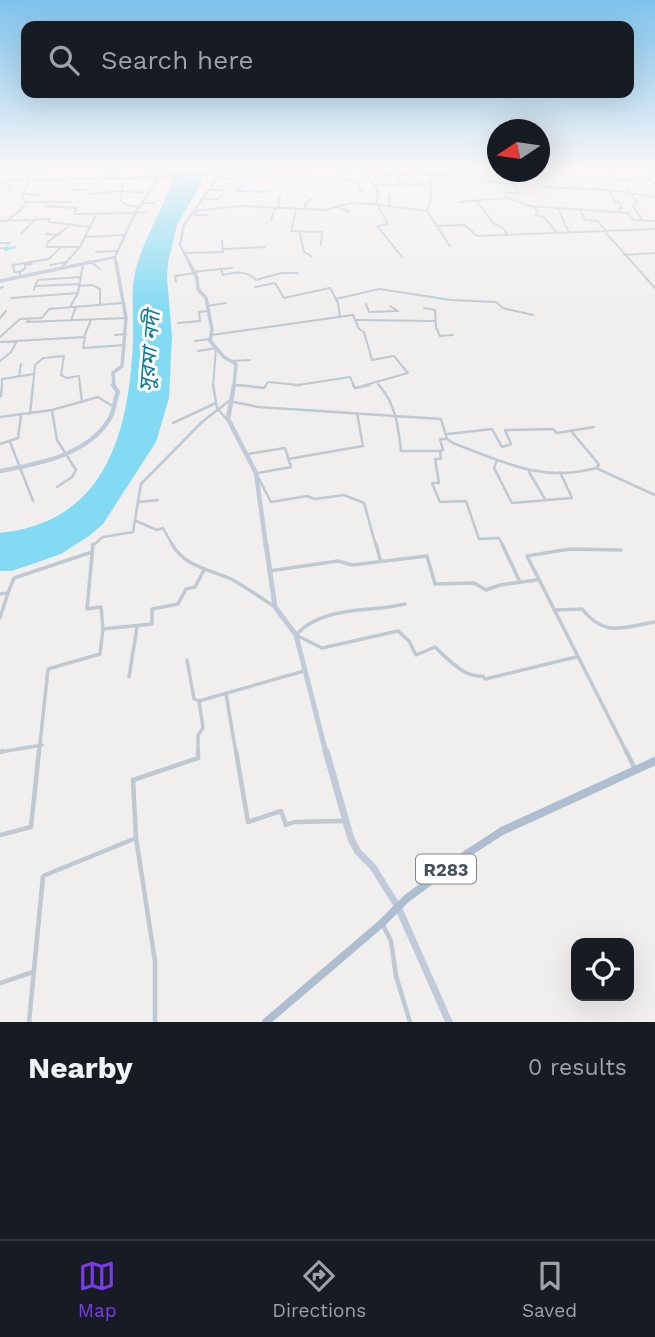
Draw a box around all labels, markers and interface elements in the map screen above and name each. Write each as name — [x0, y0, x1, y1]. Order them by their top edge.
search box — [21, 21, 634, 98]
icon: search — [45, 41, 83, 79]
text: Search here — [101, 45, 253, 75]
north arrow — [487, 119, 550, 182]
water label: সুরমা নদী — [133, 305, 165, 392]
road number: R283 — [416, 854, 476, 884]
map controls — [571, 938, 634, 1001]
button: locate — [571, 938, 634, 1001]
text: Nearby — [28, 1050, 133, 1085]
text: 0 results — [528, 1054, 627, 1081]
tab: Map — [78, 1257, 117, 1322]
tab: Directions — [272, 1257, 366, 1322]
tab: Saved — [522, 1257, 577, 1322]

